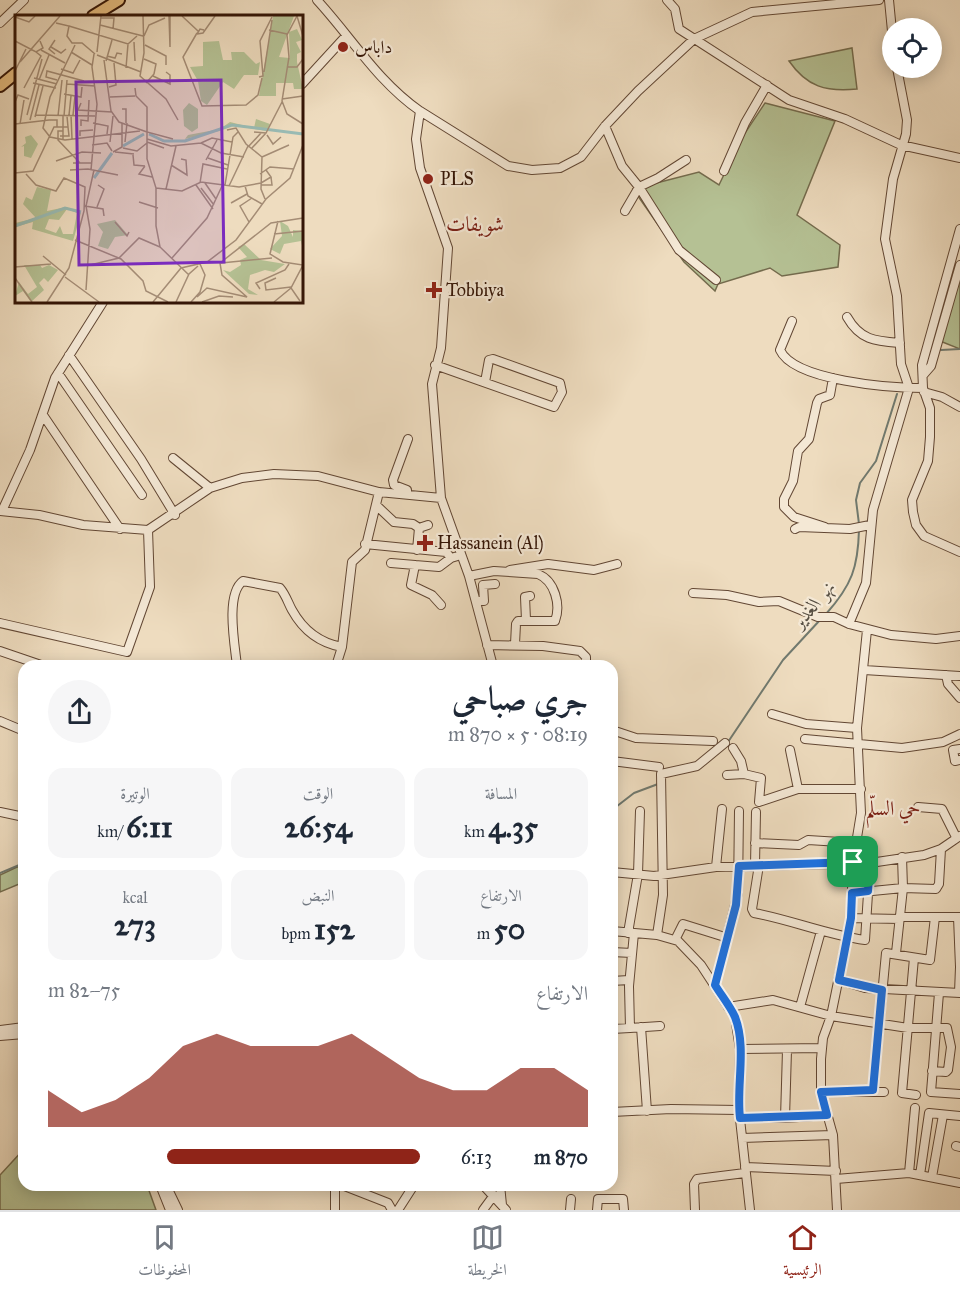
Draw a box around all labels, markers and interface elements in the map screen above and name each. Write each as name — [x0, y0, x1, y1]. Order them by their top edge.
inset map — [15, 15, 303, 303]
map controls — [882, 18, 942, 78]
button: locate — [882, 18, 942, 78]
place label: داباس — [355, 36, 392, 58]
marker: داباس — [336, 40, 350, 54]
place label: PLS — [440, 168, 474, 190]
marker: PLS — [421, 172, 435, 186]
district label: شويفات — [446, 211, 504, 237]
place label: Tobbiya — [446, 279, 504, 301]
marker: Tobbiya — [427, 283, 441, 297]
place label: Hassanein (Al) — [437, 532, 544, 555]
marker: Hassanein (Al) — [418, 536, 432, 550]
water label: نهر الغدير — [785, 575, 841, 635]
text: جري صباحي — [452, 679, 588, 719]
button: share — [48, 680, 111, 743]
text: 08:19 · 5 × 870 m — [448, 722, 588, 746]
text: الوتيرة — [120, 784, 150, 803]
text: الوقت — [303, 784, 333, 803]
text: المسافة — [485, 784, 517, 803]
district label: حي السلّم — [865, 794, 921, 829]
text: 6:11 — [126, 809, 173, 845]
text: 26:54 — [284, 809, 352, 845]
text: 4.35 — [488, 809, 538, 845]
text: /km — [97, 822, 126, 841]
text: km — [464, 822, 488, 841]
pin — [827, 836, 878, 887]
icon: arrive — [836, 845, 869, 878]
text: النبض — [302, 886, 334, 905]
text: الارتفاع — [480, 886, 522, 905]
text: kcal — [122, 888, 148, 907]
text: 273 — [114, 907, 156, 943]
text: 152 — [314, 911, 354, 947]
text: 50 — [494, 911, 525, 947]
text: bpm — [282, 924, 314, 943]
text: m — [477, 924, 494, 943]
text: 75–82 m — [48, 978, 120, 1002]
text: الارتفاع — [536, 981, 588, 1005]
text: 6:13 — [461, 1145, 492, 1169]
text: 870 m — [534, 1145, 588, 1169]
tab: المحفوظات — [138, 1221, 191, 1285]
tab: الخريطة — [468, 1221, 507, 1285]
tab: الرئيسية — [783, 1221, 822, 1285]

